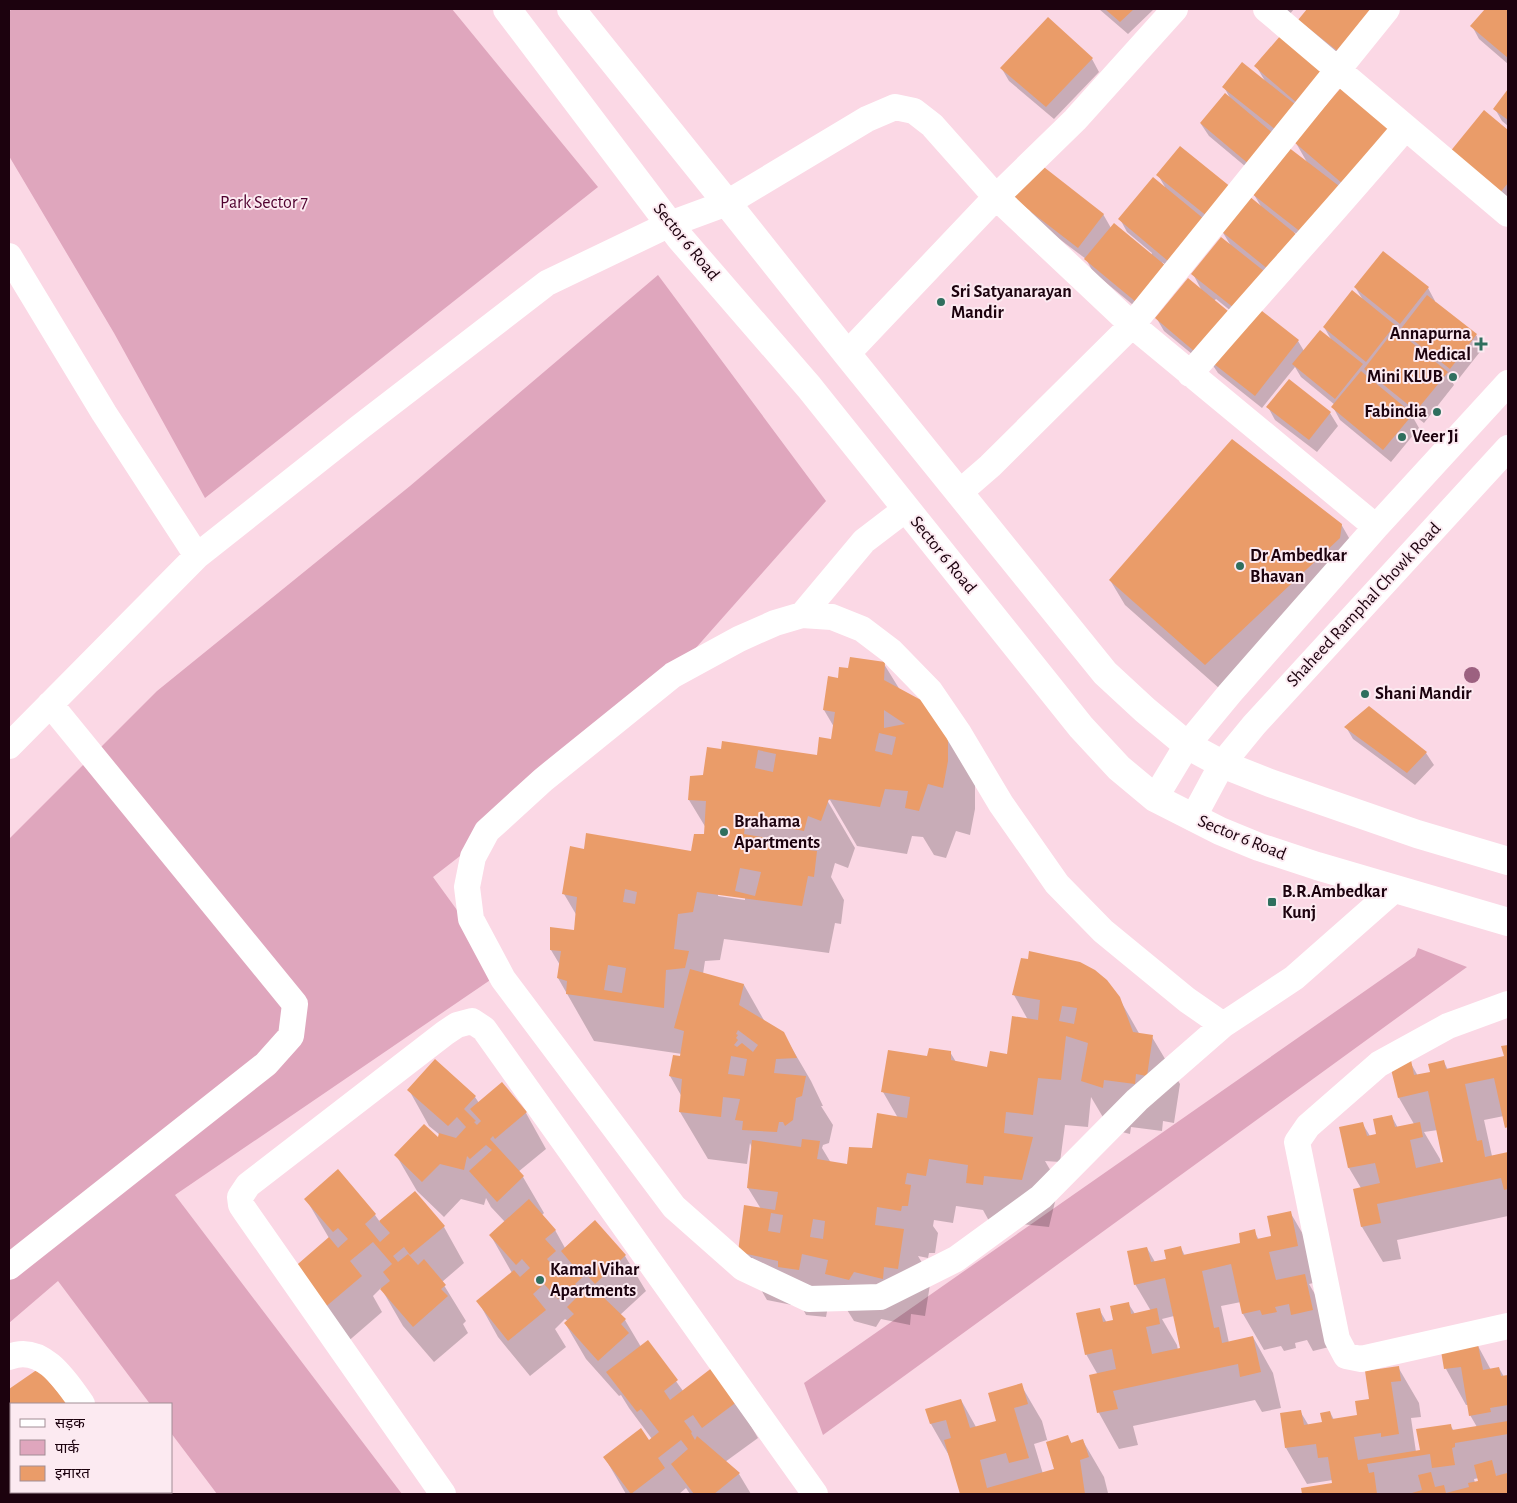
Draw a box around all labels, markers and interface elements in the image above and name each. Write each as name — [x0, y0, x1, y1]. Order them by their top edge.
park label: Park Sector 7 — [220, 194, 308, 212]
street label: Sector 6 Road — [650, 200, 722, 284]
place label: Sri Satyanarayan Mandir — [951, 283, 1072, 322]
marker: Sri Satyanarayan Mandir — [935, 296, 947, 308]
place label: Annapurna Medical — [1390, 325, 1471, 364]
marker: Annapurna Medical — [1475, 338, 1487, 350]
place label: Mini KLUB — [1367, 368, 1443, 386]
marker: Mini KLUB — [1447, 371, 1459, 383]
place label: Fabindia — [1364, 403, 1427, 421]
marker: Fabindia — [1431, 406, 1443, 418]
place label: Veer Ji — [1412, 428, 1458, 446]
marker: Veer Ji — [1396, 431, 1408, 443]
street label: Sector 6 Road — [907, 513, 979, 597]
street label: Shaheed Ramphal Chowk Road — [1283, 519, 1445, 691]
place label: Dr Ambedkar Bhavan — [1250, 547, 1347, 586]
marker: Dr Ambedkar Bhavan — [1234, 560, 1246, 572]
place label: Shani Mandir — [1375, 685, 1472, 703]
marker: Shani Mandir — [1359, 688, 1371, 700]
street label: Sector 6 Road — [1195, 812, 1289, 864]
place label: Brahama Apartments — [734, 813, 820, 852]
marker: Brahama Apartments — [718, 826, 730, 838]
place label: B.R.Ambedkar Kunj — [1282, 883, 1388, 922]
marker: B.R.Ambedkar Kunj — [1266, 896, 1278, 908]
place label: Kamal Vihar Apartments — [550, 1261, 640, 1300]
marker: Kamal Vihar Apartments — [534, 1274, 546, 1286]
legend — [10, 1403, 172, 1493]
text: सड़क — [55, 1416, 85, 1431]
text: पार्क — [55, 1439, 79, 1456]
text: इमारत — [55, 1466, 90, 1481]

